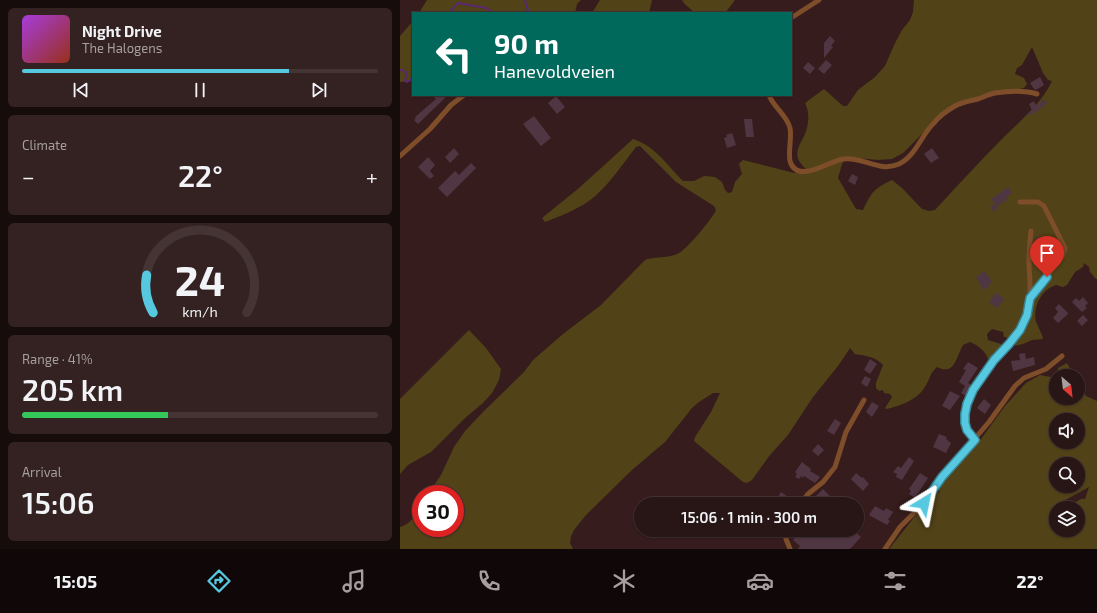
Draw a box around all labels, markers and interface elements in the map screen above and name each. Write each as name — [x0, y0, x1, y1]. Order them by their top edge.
text: Night Drive — [82, 22, 162, 40]
text: 90 m — [494, 26, 559, 60]
icon: left — [428, 28, 480, 80]
text: The Halogens — [82, 40, 162, 56]
text: Hanevoldveien — [494, 60, 615, 82]
icon: previous — [70, 79, 92, 101]
icon: pause — [189, 79, 211, 101]
icon: next — [308, 79, 330, 101]
text: Climate — [22, 137, 67, 153]
text: 22° — [178, 157, 223, 193]
text: − — [22, 163, 35, 189]
text: + — [366, 163, 378, 189]
pin — [1030, 236, 1064, 277]
icon: arrive — [1036, 242, 1058, 264]
text: 24 — [175, 253, 225, 303]
text: km/h — [182, 302, 218, 319]
text: Range · 41% — [22, 351, 93, 367]
north arrow — [1049, 369, 1085, 405]
map controls — [1049, 369, 1085, 537]
text: 205 km — [22, 371, 123, 407]
button: sound — [1049, 413, 1085, 449]
button: search — [1049, 457, 1085, 493]
text: Arrival — [22, 464, 62, 480]
position arrow — [903, 482, 945, 524]
text: 15:06 — [22, 484, 94, 520]
speed limit sign: 30 — [412, 485, 464, 537]
button: layers — [1049, 501, 1085, 537]
text: 15:06 · 1 min · 300 m — [681, 508, 817, 526]
icon: directions — [205, 567, 233, 595]
icon: music — [340, 567, 368, 595]
icon: phone — [475, 567, 503, 595]
icon: climate — [610, 567, 638, 595]
icon: car — [746, 567, 774, 595]
icon: filters — [881, 567, 909, 595]
text: 15:05 — [54, 570, 97, 592]
text: 22° — [1016, 570, 1043, 592]

